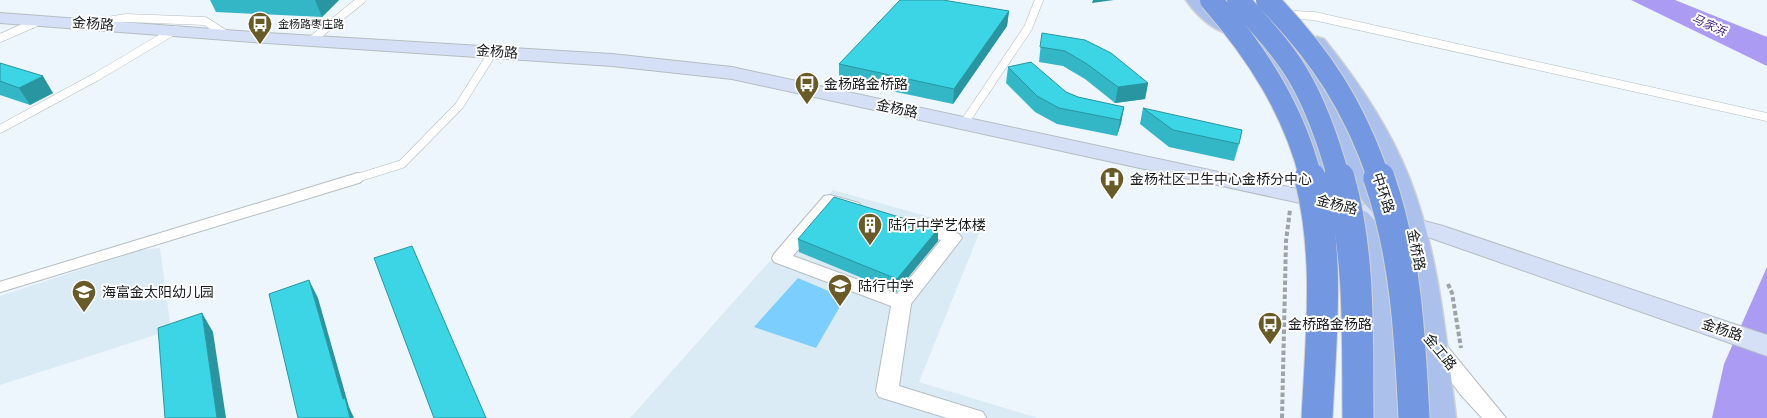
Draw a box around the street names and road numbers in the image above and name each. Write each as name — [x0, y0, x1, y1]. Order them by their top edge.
street label: 金杨路 — [71, 14, 115, 34]
street label: 金杨路 — [475, 42, 519, 62]
street label: 金杨路 — [875, 96, 919, 122]
street label: 中环路 — [1368, 170, 1398, 216]
street label: 金杨路 — [1315, 192, 1359, 218]
street label: 金桥路 — [1404, 228, 1428, 272]
street label: 金杨路 — [1699, 315, 1745, 345]
street label: 金工路 — [1420, 330, 1460, 374]

